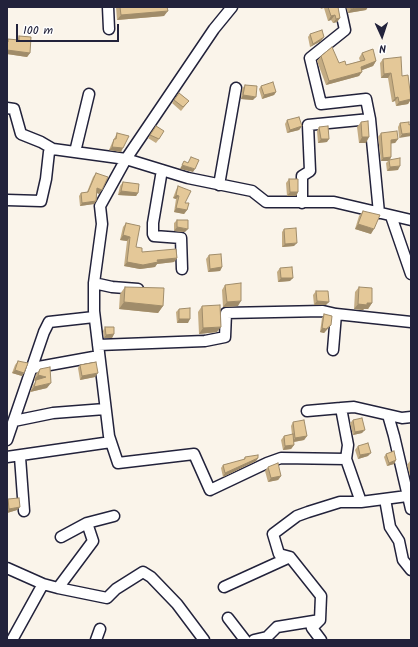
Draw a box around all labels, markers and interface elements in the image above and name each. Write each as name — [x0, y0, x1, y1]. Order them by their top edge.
scale bar — [18, 16, 121, 42]
north arrow — [362, 16, 402, 56]
text: 100 m — [23, 21, 53, 40]
text: N — [379, 39, 387, 57]

